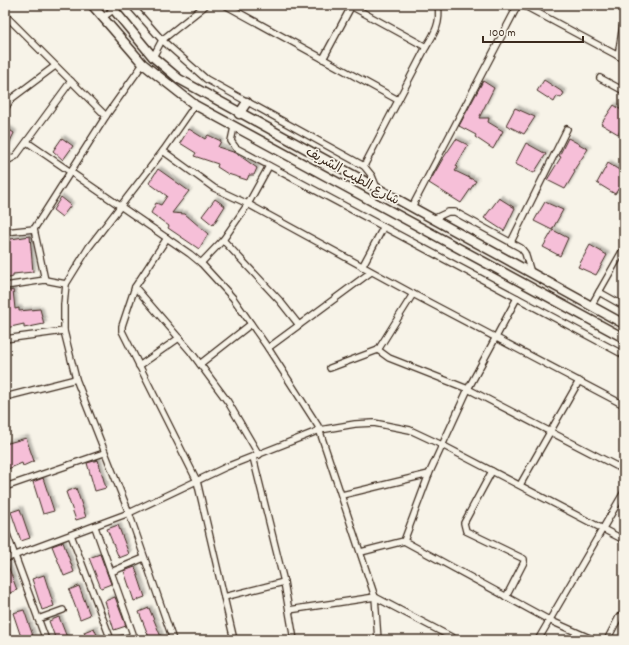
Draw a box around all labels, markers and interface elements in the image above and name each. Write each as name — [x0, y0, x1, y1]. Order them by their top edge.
scale bar — [483, 18, 583, 44]
text: 100 m — [489, 25, 516, 42]
street label: شارع الطيب الشريف — [302, 143, 402, 211]

